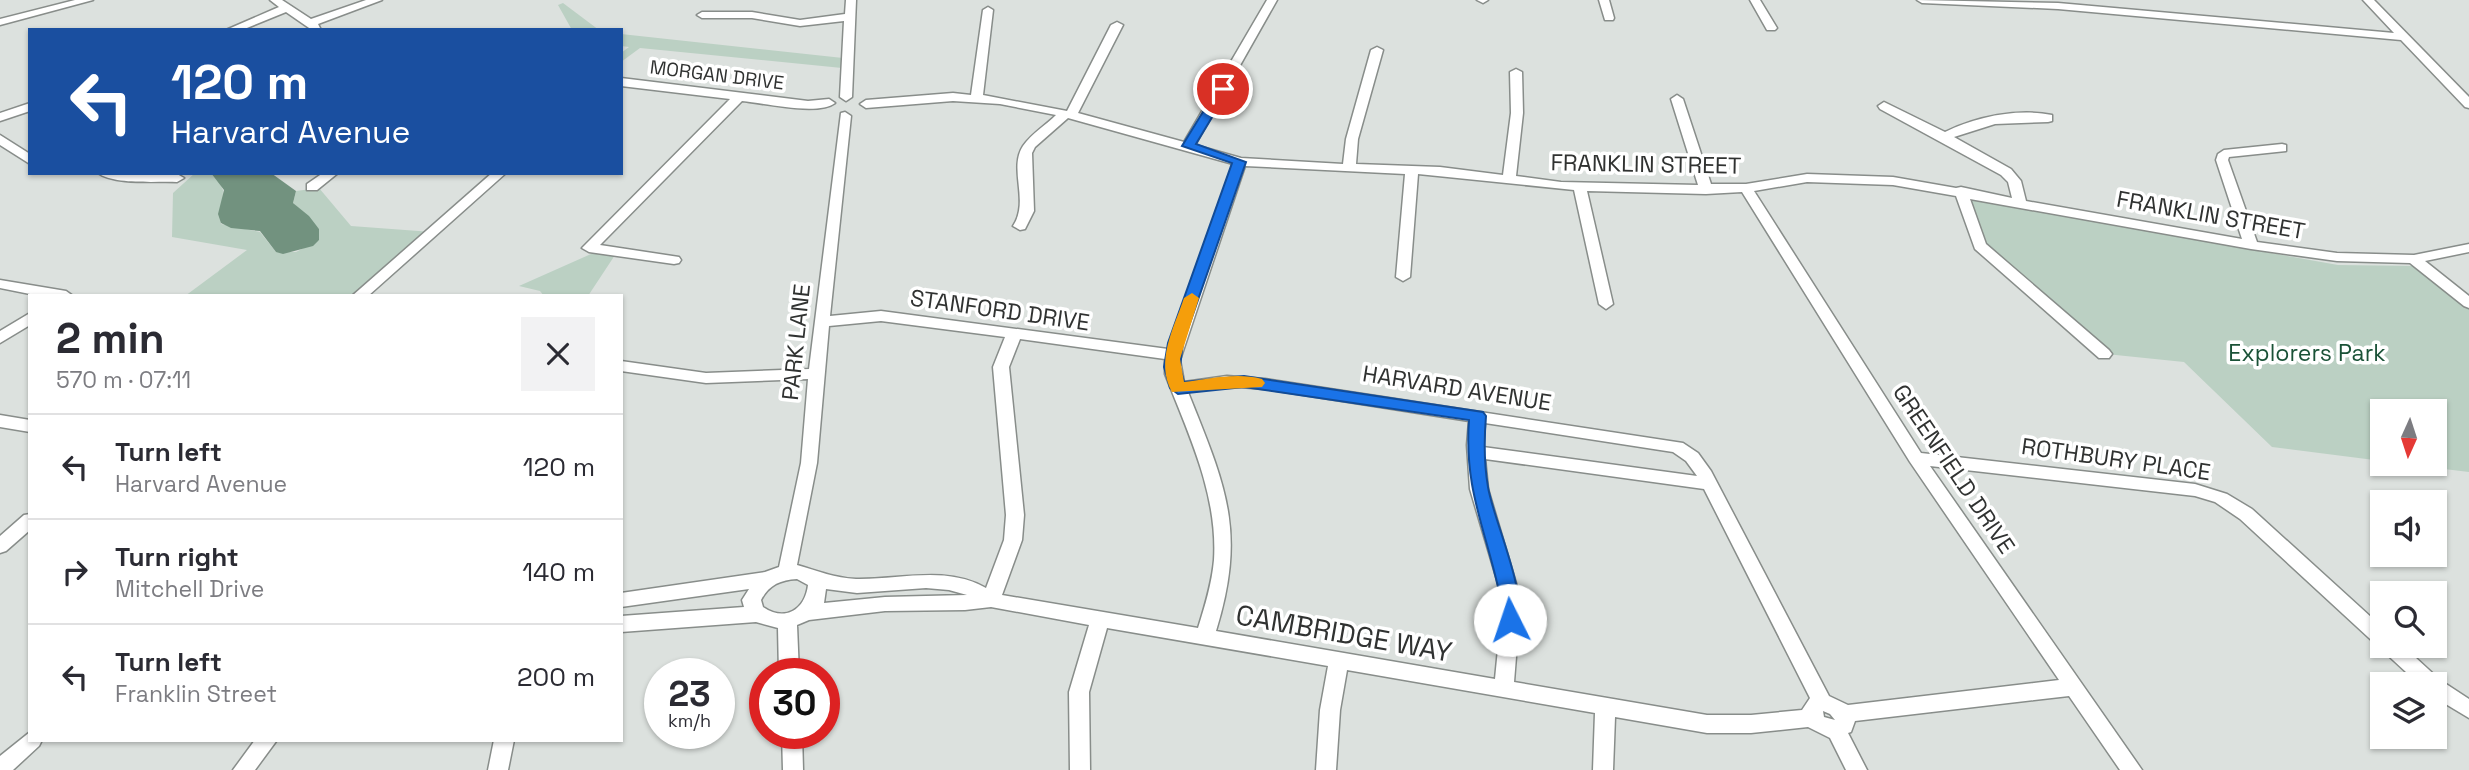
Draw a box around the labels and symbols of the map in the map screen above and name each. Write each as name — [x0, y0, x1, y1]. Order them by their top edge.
street label: MORGAN DRIVE — [649, 54, 785, 96]
pin — [1193, 59, 1253, 119]
street label: FRANKLIN STREET — [1550, 147, 1742, 181]
street label: FRANKLIN STREET — [2114, 184, 2308, 246]
street label: PARK LANE — [775, 282, 817, 402]
street label: STANFORD DRIVE — [908, 283, 1092, 337]
park label: Explorers Park — [2228, 338, 2386, 368]
street label: HARVARD AVENUE — [1360, 358, 1554, 418]
street label: GREENFIELD DRIVE — [1886, 378, 2022, 560]
north arrow — [2370, 399, 2446, 476]
street label: ROTHBURY PLACE — [2020, 431, 2212, 487]
position arrow — [1473, 583, 1547, 657]
street label: CAMBRIDGE WAY — [1233, 596, 1455, 670]
speed limit sign: 30 — [749, 658, 840, 749]

